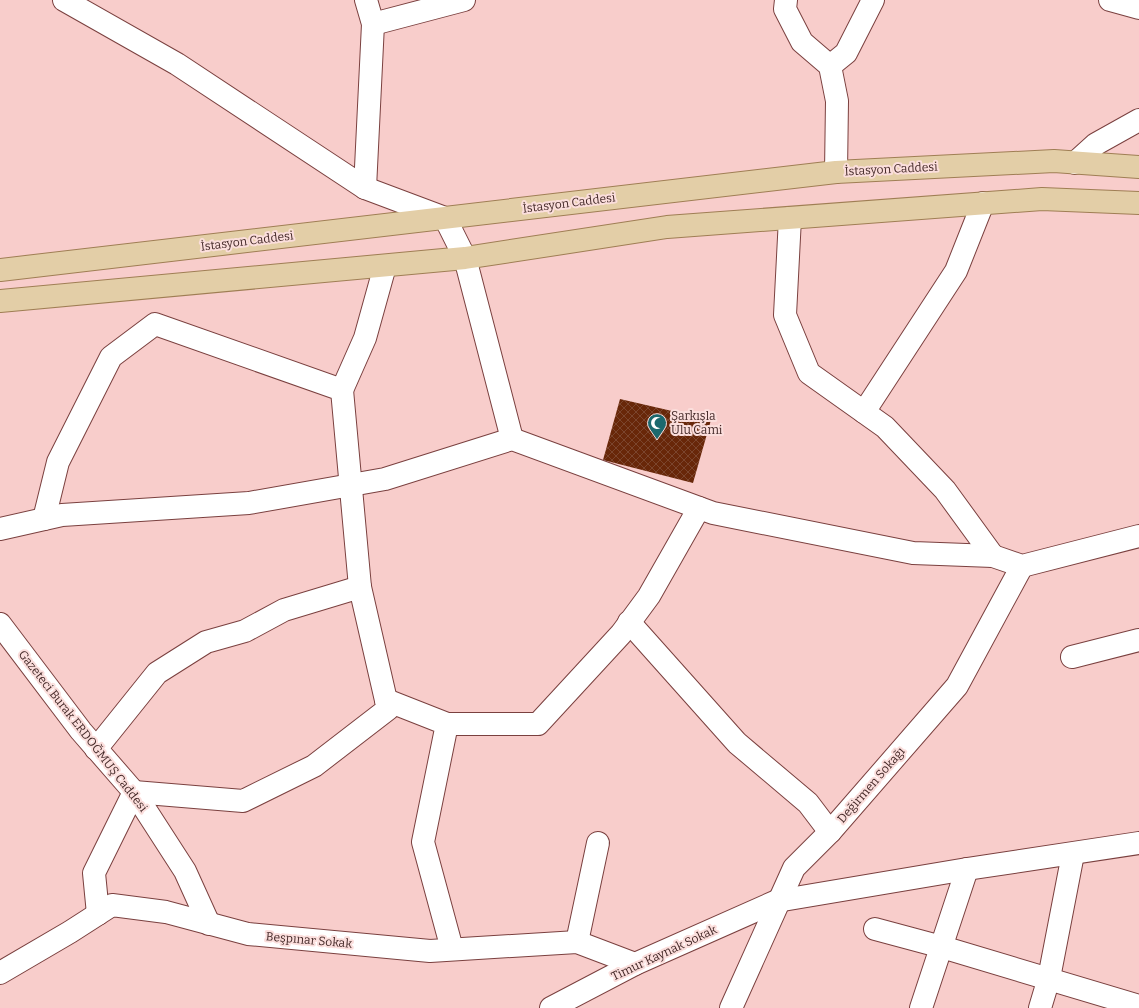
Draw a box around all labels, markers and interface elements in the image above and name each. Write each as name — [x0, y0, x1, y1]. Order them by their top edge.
street label: İstasyon Caddesi — [844, 159, 938, 178]
street label: İstasyon Caddesi — [522, 189, 617, 216]
street label: İstasyon Caddesi — [200, 227, 295, 254]
place label: Şarkışla Ulu Cami — [671, 409, 723, 437]
mosque icon: Şarkışla Ulu Cami — [646, 412, 668, 440]
street label: Gazeteci Burak ERDOĞMUŞ Caddesi — [16, 647, 151, 815]
street label: Değirmen Sokağı — [834, 744, 908, 826]
street label: Timur Kaynak Sokak — [609, 922, 719, 984]
street label: Beşpınar Sokak — [265, 929, 353, 951]

